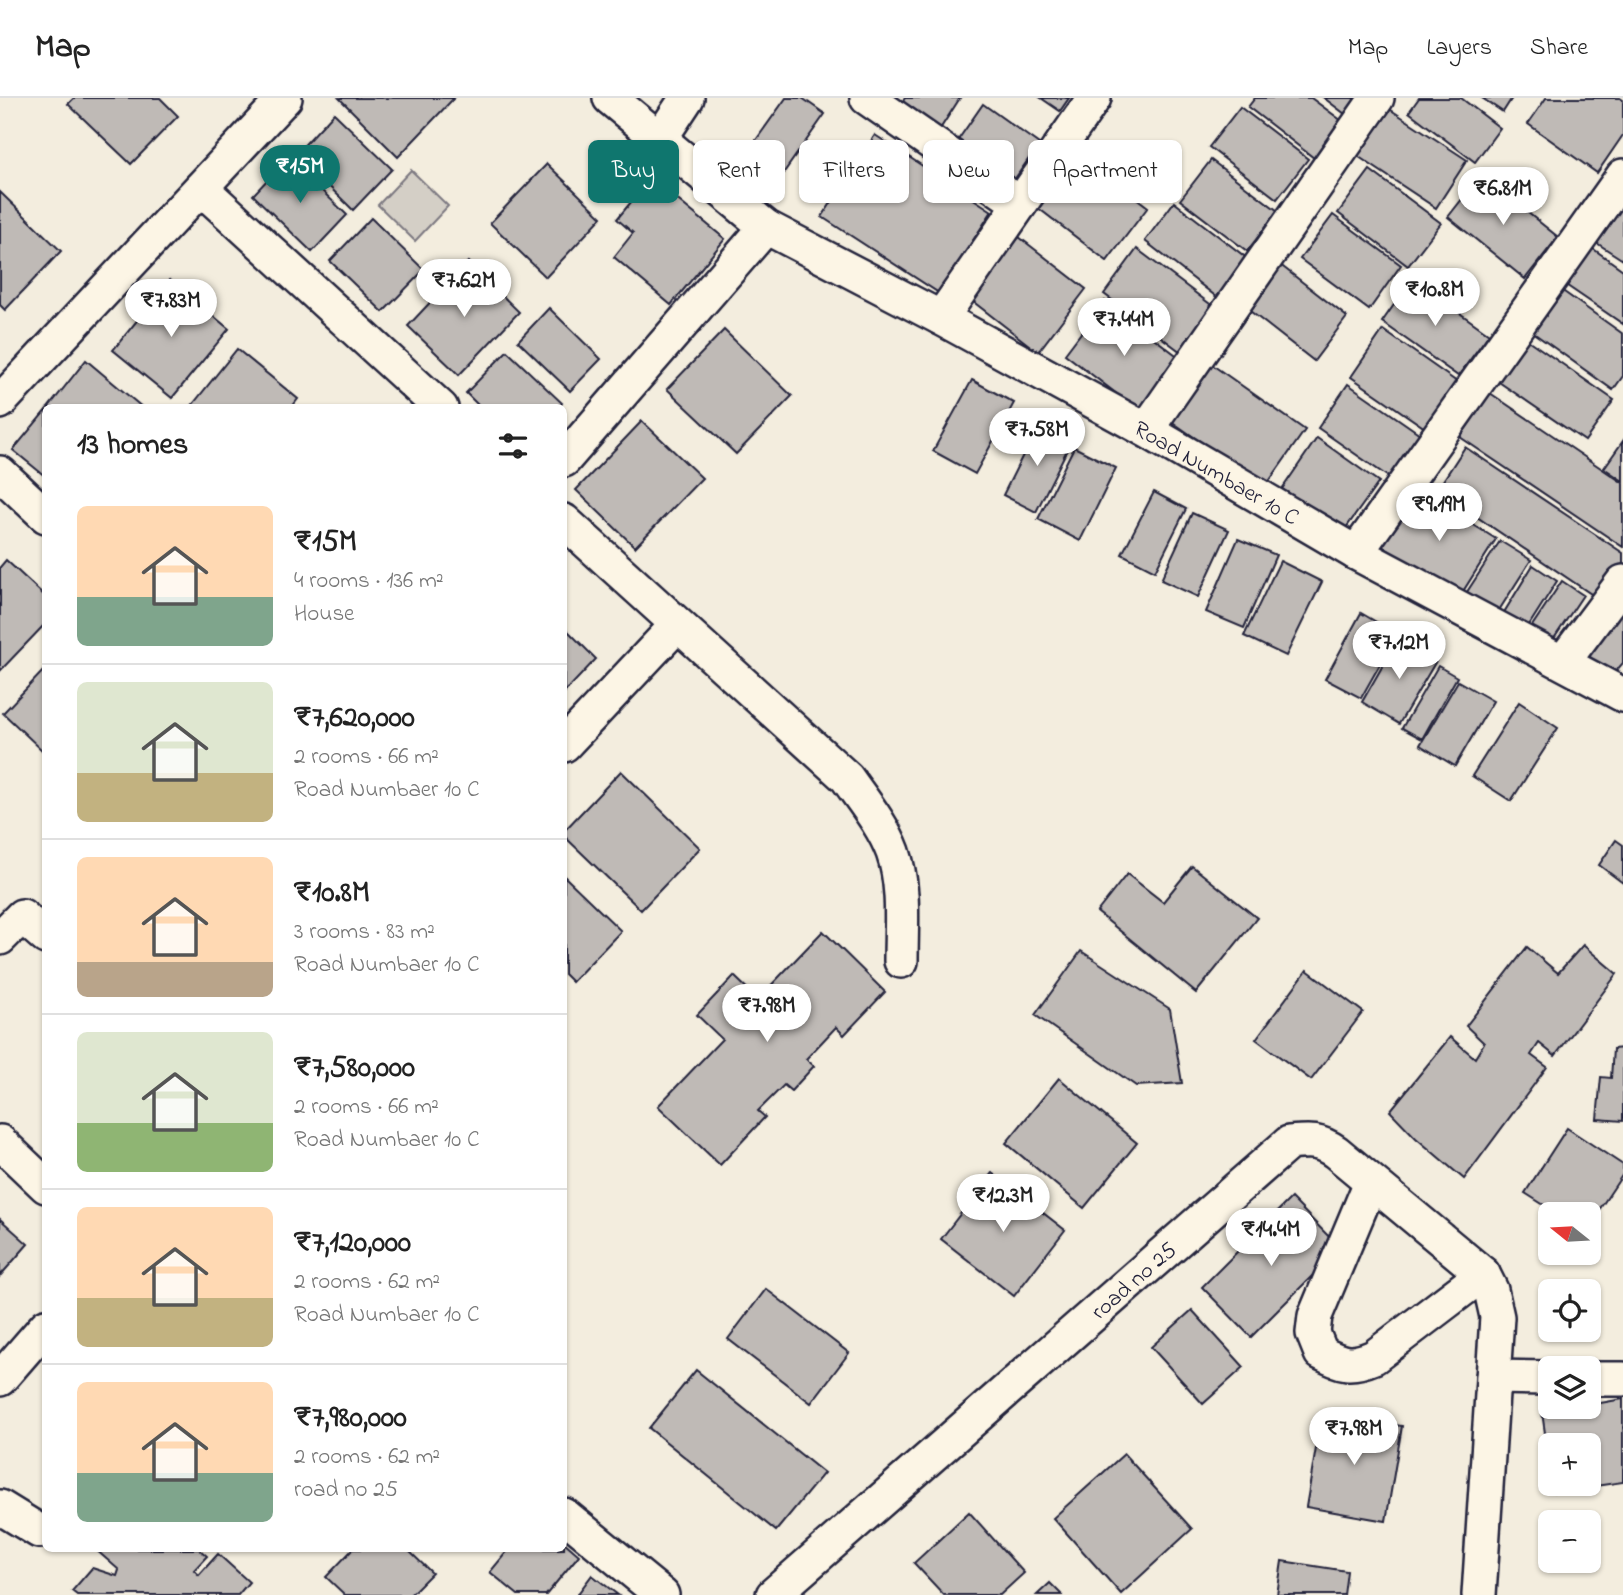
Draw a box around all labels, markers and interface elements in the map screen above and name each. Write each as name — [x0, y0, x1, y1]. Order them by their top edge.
text: Map — [35, 24, 91, 72]
text: Map — [1348, 31, 1388, 66]
text: Layers — [1426, 31, 1492, 66]
text: Share — [1530, 31, 1588, 66]
chip: Buy — [588, 140, 679, 203]
chip: Rent — [693, 140, 785, 203]
chip: Filters — [799, 140, 909, 203]
chip: New — [923, 140, 1014, 203]
chip: Apartment — [1028, 140, 1182, 203]
pin: ₹15M — [259, 146, 341, 205]
text: ₹15M — [276, 151, 324, 184]
pin: ₹6.81M — [1446, 167, 1560, 227]
text: ₹6.81M — [1474, 173, 1532, 206]
pin: ₹7.62M — [407, 260, 521, 319]
text: ₹7.62M — [432, 265, 496, 298]
pin: ₹10.8M — [1378, 268, 1492, 328]
text: ₹10.8M — [1406, 274, 1464, 307]
pin: ₹7.83M — [114, 280, 228, 339]
text: ₹7.83M — [141, 285, 201, 318]
pin: ₹7.44M — [1067, 299, 1181, 358]
text: ₹7.44M — [1094, 304, 1154, 337]
pin: ₹7.58M — [980, 408, 1094, 468]
street label: Road Numbaer 10 C — [1127, 413, 1304, 535]
text: ₹7.58M — [1005, 414, 1069, 447]
text: 13 homes — [77, 424, 188, 468]
icon: filters — [494, 427, 532, 465]
pin: ₹9.19M — [1382, 484, 1496, 543]
text: ₹9.19M — [1412, 489, 1466, 522]
text: ₹15M — [294, 521, 357, 565]
icon: home — [133, 534, 217, 618]
text: 4 rooms · 136 m² — [294, 565, 444, 598]
text: House — [294, 598, 354, 631]
pin: ₹7.12M — [1342, 622, 1456, 681]
text: ₹7.12M — [1369, 627, 1429, 660]
text: ₹7,620,000 — [294, 697, 415, 741]
icon: home — [133, 710, 217, 794]
text: 2 rooms · 66 m² — [294, 741, 439, 774]
text: Road Numbaer 10 C — [294, 774, 480, 807]
text: ₹10.8M — [294, 872, 370, 916]
icon: home — [133, 885, 217, 969]
text: 3 rooms · 83 m² — [294, 916, 435, 949]
text: Road Numbaer 10 C — [294, 949, 480, 982]
pin: ₹7.98M — [710, 984, 824, 1044]
text: ₹7.98M — [738, 990, 796, 1023]
text: ₹7,580,000 — [294, 1047, 415, 1091]
icon: home — [133, 1060, 217, 1144]
text: 2 rooms · 66 m² — [294, 1091, 439, 1124]
text: Road Numbaer 10 C — [294, 1124, 480, 1157]
pin: ₹12.3M — [946, 1174, 1060, 1234]
text: ₹12.3M — [973, 1180, 1033, 1213]
north arrow — [1538, 1202, 1601, 1265]
map controls — [1538, 1202, 1601, 1573]
pin: ₹14.4M — [1214, 1208, 1328, 1268]
text: ₹14.4M — [1242, 1214, 1300, 1247]
text: ₹7,120,000 — [294, 1222, 411, 1266]
icon: home — [133, 1235, 217, 1319]
street label: road no 25 — [1085, 1235, 1185, 1328]
text: 2 rooms · 62 m² — [294, 1266, 440, 1299]
button: locate — [1538, 1279, 1601, 1342]
text: Road Numbaer 10 C — [294, 1299, 480, 1332]
button: layers — [1538, 1356, 1601, 1419]
text: ₹7,980,000 — [294, 1397, 407, 1441]
pin: ₹7.98M — [1297, 1408, 1411, 1467]
icon: home — [133, 1410, 217, 1494]
text: ₹7.98M — [1325, 1413, 1383, 1446]
button: + — [1538, 1433, 1601, 1496]
text: 2 rooms · 62 m² — [294, 1441, 440, 1474]
text: road no 25 — [294, 1474, 398, 1507]
button: − — [1538, 1510, 1601, 1573]

